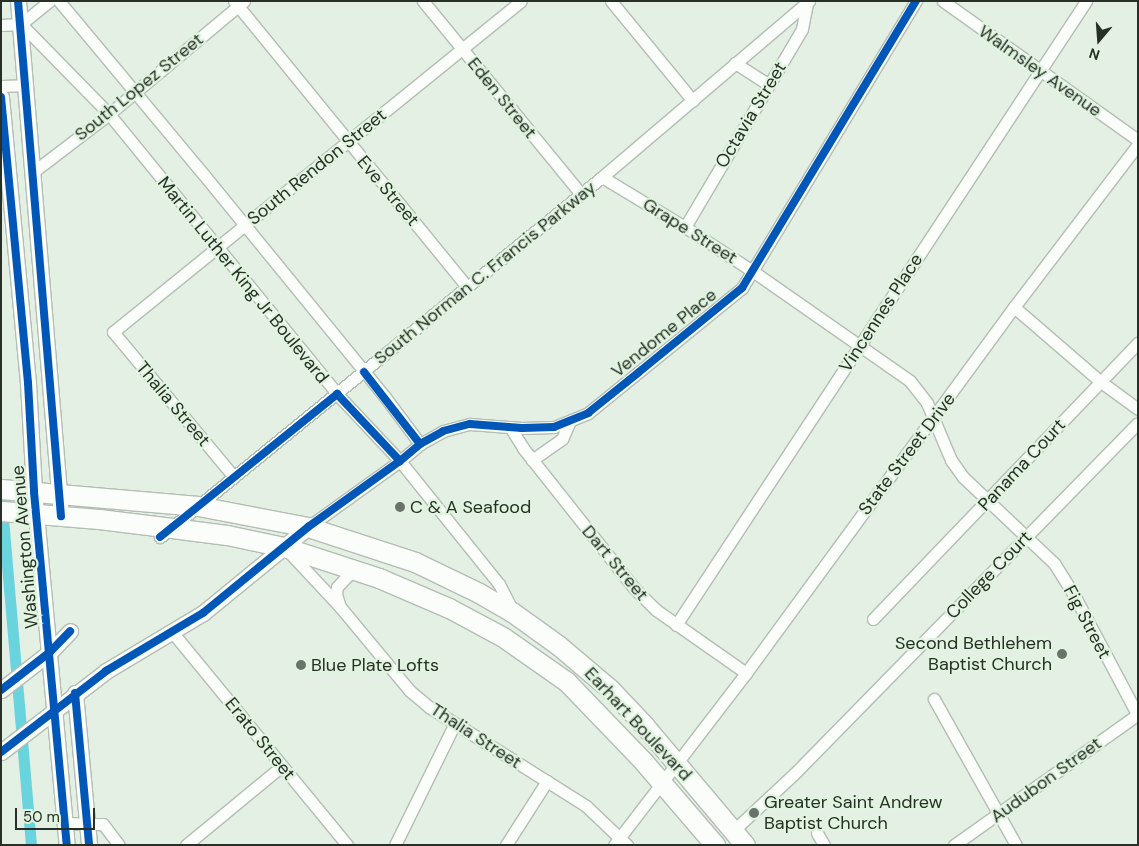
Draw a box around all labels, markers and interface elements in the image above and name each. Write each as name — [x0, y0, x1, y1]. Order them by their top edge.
north arrow — [1074, 15, 1124, 65]
street label: Walmsley Avenue — [974, 20, 1106, 122]
street label: South Lopez Street — [70, 29, 208, 145]
text: N — [1087, 44, 1102, 64]
street label: Eden Street — [463, 53, 541, 143]
street label: Octavia Street — [711, 58, 791, 172]
street label: South Rendon Street — [243, 104, 391, 230]
street label: Eve Street — [352, 151, 424, 231]
street label: Martin Luther King Jr Boulevard — [153, 172, 333, 388]
street label: South Norman C. Francis Parkway — [370, 177, 600, 369]
street label: Grape Street — [639, 193, 741, 269]
street label: Vincennes Place — [835, 250, 927, 376]
street label: Vendome Place — [607, 284, 721, 382]
street label: Thalia Street — [131, 357, 215, 451]
street label: State Street Drive — [854, 389, 960, 519]
street label: Panama Court — [974, 414, 1070, 516]
street label: Washington Avenue — [7, 464, 43, 630]
place label: C & A Seafood — [410, 496, 531, 518]
marker: C & A Seafood — [394, 501, 406, 513]
street label: Dart Street — [577, 521, 653, 605]
street label: College Court — [942, 526, 1036, 624]
street label: Fig Street — [1059, 582, 1115, 662]
place label: Second Bethlehem Baptist Church — [895, 633, 1052, 676]
marker: Second Bethlehem Baptist Church — [1056, 648, 1068, 660]
place label: Blue Plate Lofts — [311, 654, 439, 676]
marker: Blue Plate Lofts — [295, 659, 307, 671]
street label: Earhart Boulevard — [580, 663, 696, 785]
street label: Erato Street — [220, 693, 300, 785]
street label: Thalia Street — [426, 699, 526, 773]
street label: Audubon Street — [986, 733, 1106, 827]
place label: Greater Saint Andrew Baptist Church — [764, 792, 942, 834]
scale bar — [18, 798, 98, 830]
text: 50 m — [23, 807, 60, 827]
marker: Greater Saint Andrew Baptist Church — [748, 807, 760, 819]

